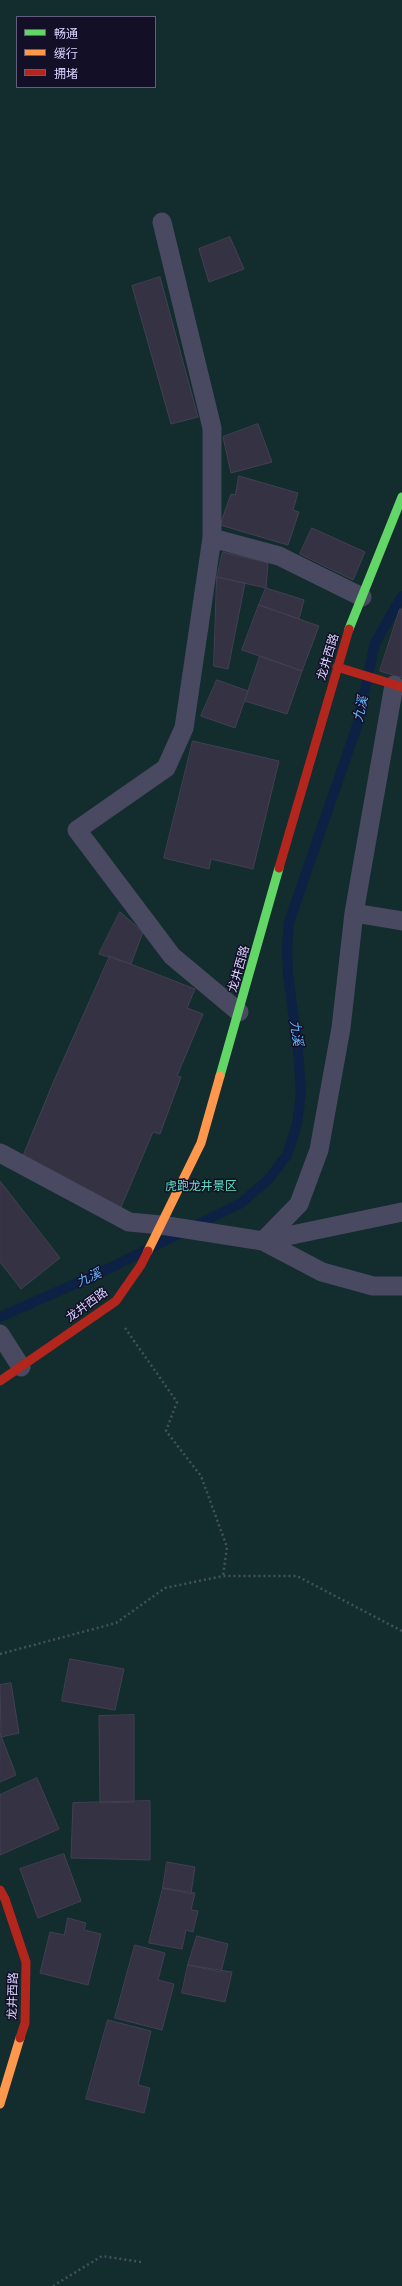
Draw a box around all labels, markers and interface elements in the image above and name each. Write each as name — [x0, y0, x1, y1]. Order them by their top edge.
legend — [16, 16, 156, 88]
text: 畅通 — [54, 26, 78, 41]
text: 缓行 — [54, 46, 78, 61]
text: 拥堵 — [54, 66, 78, 81]
street label: 龙井西路 — [314, 632, 342, 682]
water label: 九溪 — [351, 695, 371, 723]
street label: 龙井西路 — [225, 944, 253, 994]
water label: 九溪 — [286, 1019, 306, 1047]
park label: 虎跑龙井景区 — [165, 1179, 237, 1193]
water label: 九溪 — [74, 1266, 104, 1290]
street label: 龙井西路 — [63, 1285, 111, 1325]
street label: 龙井西路 — [5, 1972, 21, 2020]

